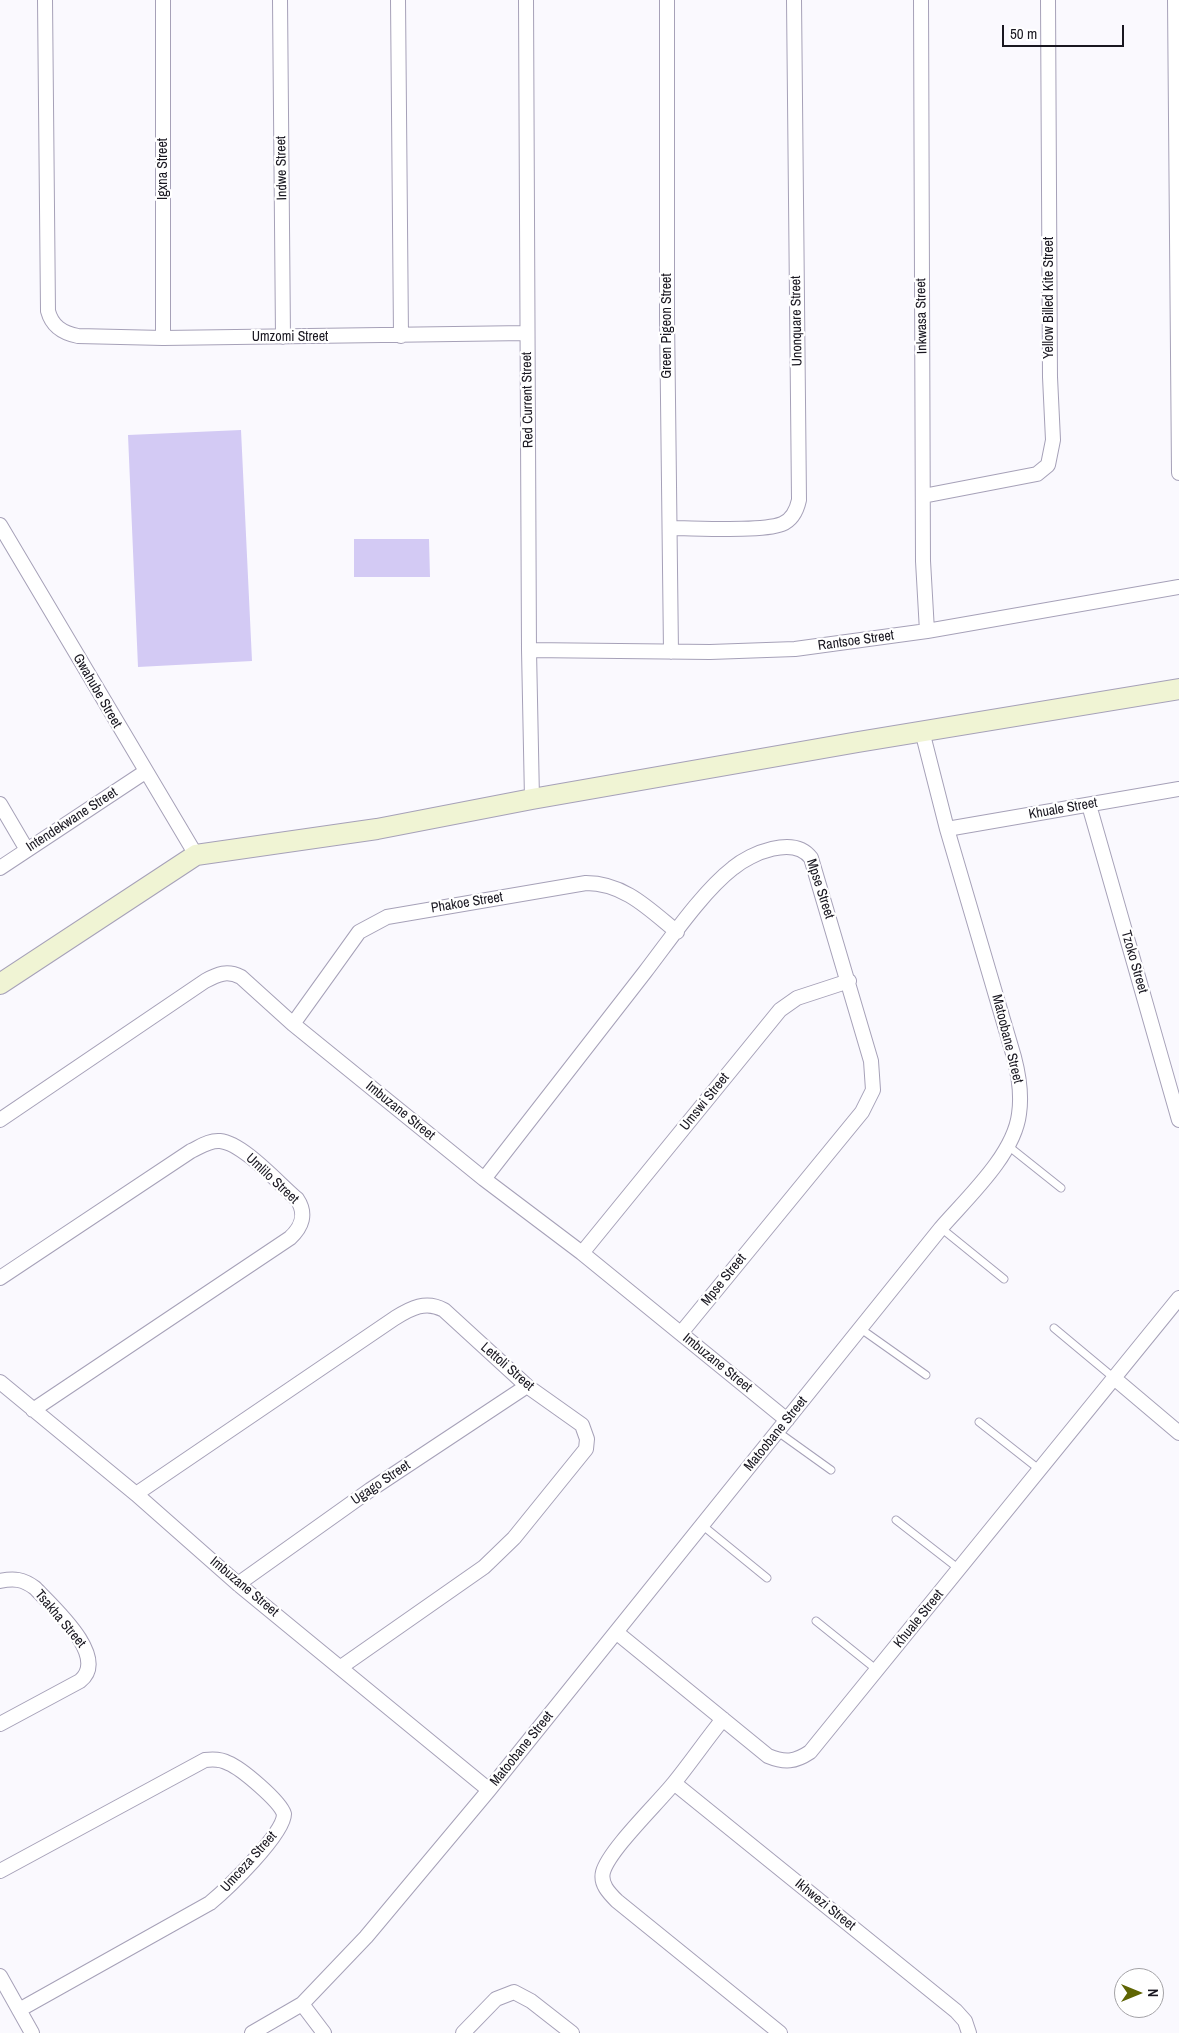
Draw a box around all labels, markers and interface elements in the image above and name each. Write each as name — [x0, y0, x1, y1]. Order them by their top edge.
scale bar — [1004, 15, 1126, 47]
text: 50 m — [1010, 23, 1037, 44]
street label: Indwe Street — [273, 136, 291, 200]
street label: Igxna Street — [155, 138, 171, 200]
street label: Yellow Billed Kite Street — [1041, 237, 1057, 359]
street label: Green Pigeon Street — [659, 273, 675, 379]
street label: Unonquare Street — [788, 276, 806, 366]
street label: Inkwasa Street — [913, 278, 931, 354]
street label: Umzomi Street — [252, 329, 328, 345]
street label: Red Current Street — [519, 352, 537, 448]
street label: Rantsoe Street — [817, 627, 895, 655]
street label: Gwahube Street — [69, 651, 125, 731]
street label: Intendekwane Street — [23, 784, 121, 856]
street label: Khuale Street — [1027, 795, 1099, 823]
street label: Mpse Street — [802, 857, 838, 921]
street label: Phakoe Street — [430, 889, 504, 917]
street label: Tzoko Street — [1117, 929, 1151, 995]
street label: Matoobane Street — [988, 993, 1026, 1085]
street label: Umswi Street — [677, 1070, 733, 1134]
street label: Imbuzane Street — [362, 1078, 438, 1144]
street label: Umlilo Street — [242, 1150, 302, 1208]
street label: Mpse Street — [698, 1251, 750, 1309]
street label: Imbuzane Street — [679, 1330, 755, 1396]
street label: Lettoli Street — [477, 1339, 537, 1395]
street label: Matoobane Street — [741, 1393, 811, 1475]
street label: Ugago Street — [348, 1457, 414, 1509]
street label: Imbuzane Street — [206, 1553, 282, 1621]
street label: Tsakha Street — [31, 1587, 89, 1651]
street label: Khuale Street — [891, 1587, 947, 1651]
street label: Matoobane Street — [487, 1708, 557, 1790]
street label: Umceza Street — [217, 1828, 281, 1896]
street label: Ikhwezi Street — [791, 1876, 859, 1934]
north arrow — [1114, 1968, 1164, 2018]
text: N — [1144, 1989, 1162, 1997]

